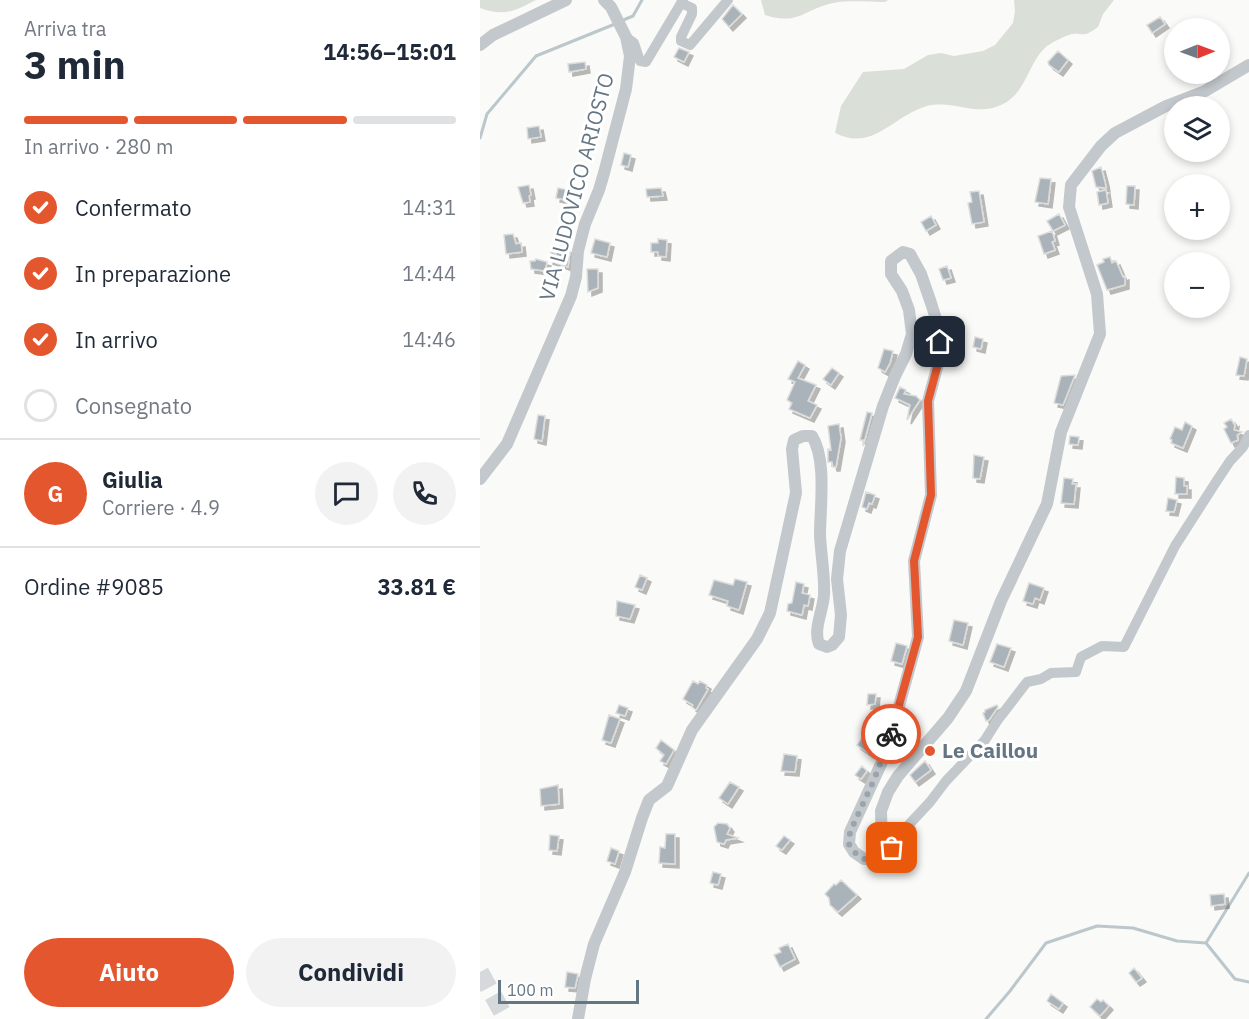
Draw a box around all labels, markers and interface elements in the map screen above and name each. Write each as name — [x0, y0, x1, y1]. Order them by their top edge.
text: Arriva tra — [24, 15, 107, 42]
north arrow — [1164, 18, 1230, 84]
map controls — [1164, 18, 1230, 318]
text: 14:56–15:01 — [323, 37, 456, 66]
text: 3 min — [24, 39, 126, 90]
street label: VIA LUDOVICO ARIOSTO — [532, 70, 620, 304]
button: layers — [1164, 96, 1230, 162]
text: In arrivo · 280 m — [24, 133, 173, 160]
button: + — [1164, 174, 1230, 240]
icon: check — [24, 191, 57, 224]
text: Confermato — [75, 193, 192, 222]
text: 14:31 — [402, 194, 456, 221]
button: − — [1164, 252, 1230, 318]
icon: check — [24, 257, 57, 290]
text: In preparazione — [75, 259, 231, 288]
text: 14:44 — [402, 260, 456, 287]
pin — [914, 316, 965, 367]
icon: check — [24, 323, 57, 356]
text: In arrivo — [75, 325, 158, 354]
icon: home — [923, 325, 956, 358]
text: 14:46 — [402, 326, 456, 353]
text: Consegnato — [75, 391, 192, 420]
button: chat — [315, 462, 378, 525]
button: phone — [393, 462, 456, 525]
text: Giulia — [102, 465, 163, 494]
text: G — [48, 479, 63, 508]
text: Corriere · 4.9 — [102, 494, 220, 521]
text: Ordine #9085 — [24, 572, 164, 601]
text: 33.81 € — [377, 572, 456, 601]
courier — [861, 704, 921, 764]
icon: bike — [875, 718, 908, 751]
place label: Le Caillou — [942, 736, 1038, 764]
marker: Le Caillou — [923, 744, 937, 758]
pin — [866, 822, 917, 873]
icon: bag — [875, 831, 908, 864]
button: Aiuto — [24, 938, 234, 1007]
button: Condividi — [246, 938, 456, 1007]
scale bar — [498, 977, 639, 1004]
text: 100 m — [507, 980, 554, 1000]

